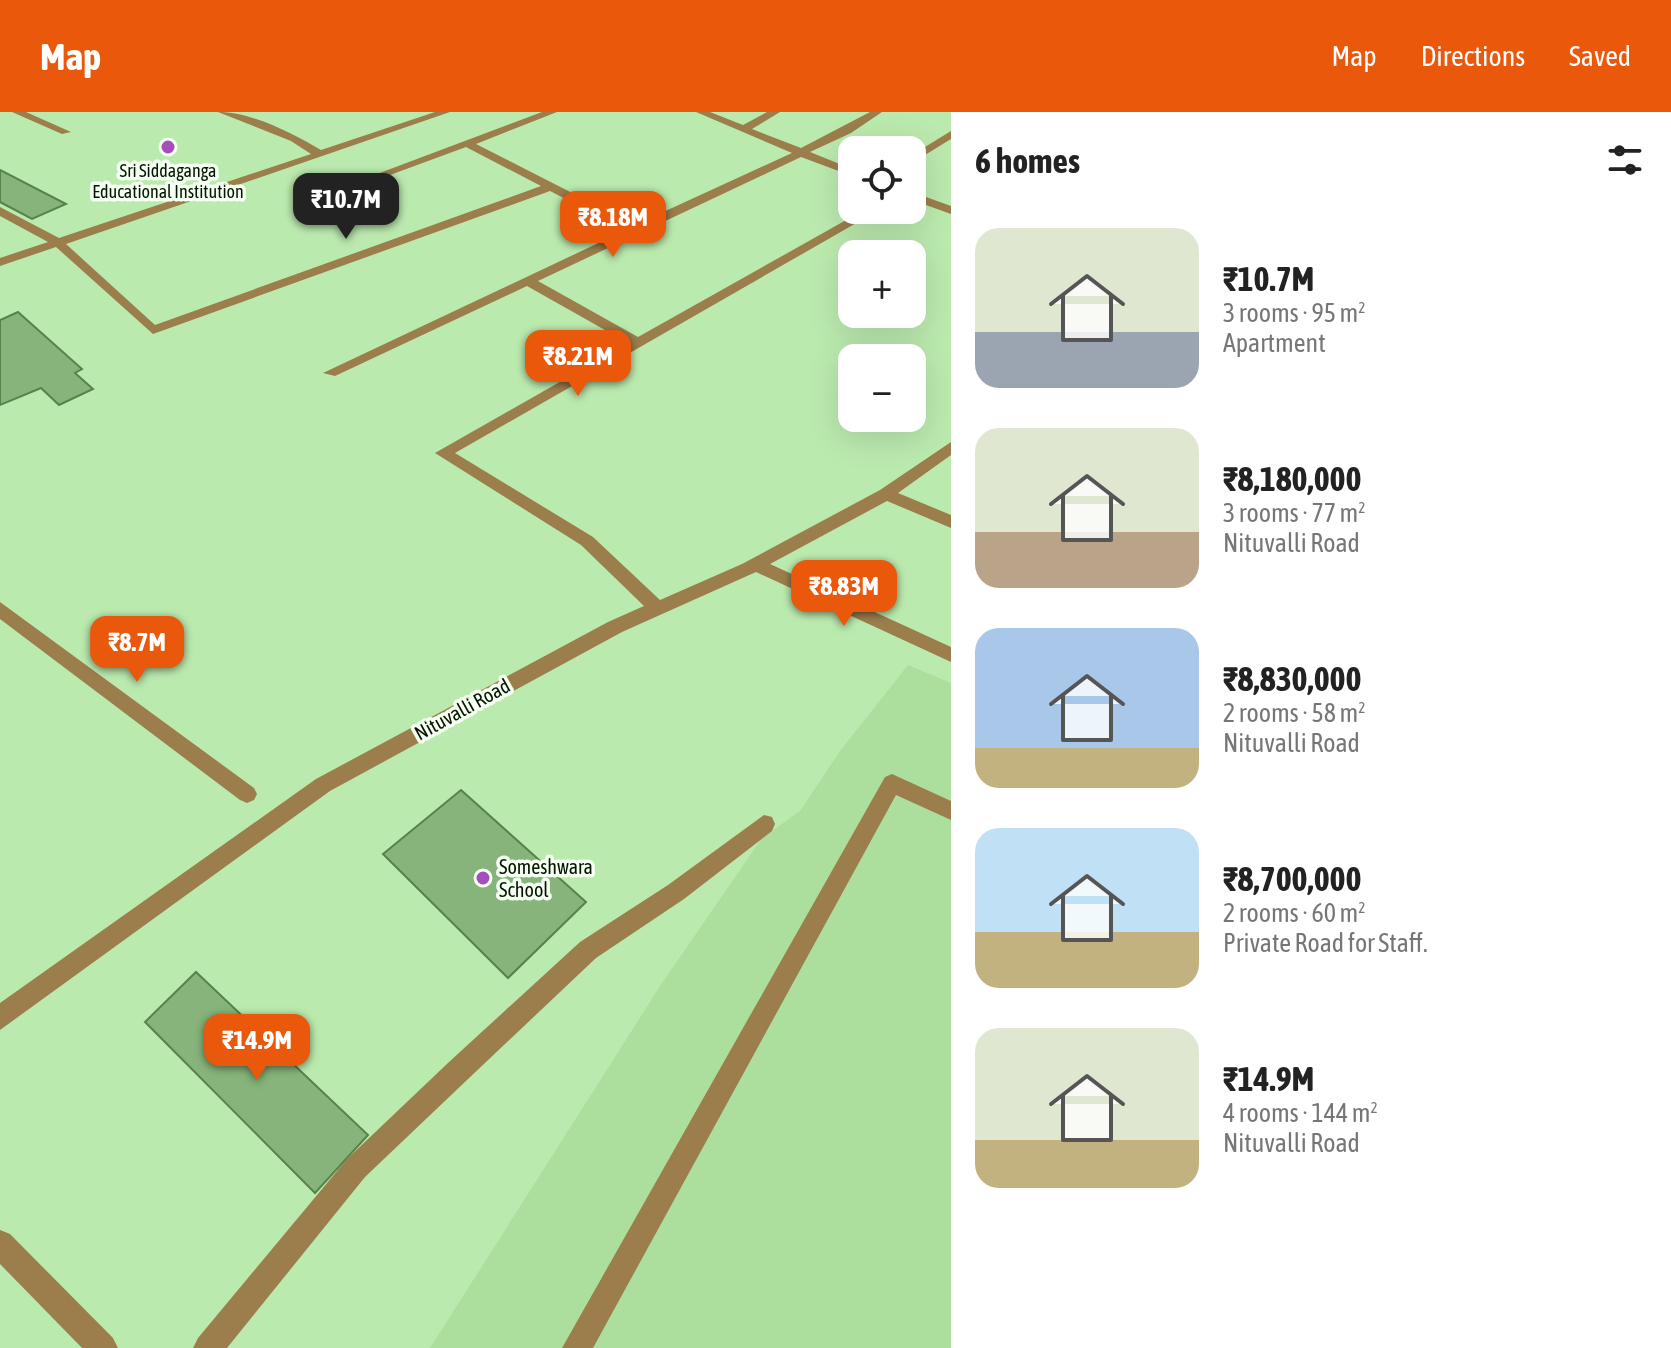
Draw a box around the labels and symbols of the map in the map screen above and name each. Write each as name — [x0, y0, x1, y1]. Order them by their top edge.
marker: Sri Siddaganga Educational Institution — [159, 138, 177, 156]
place label: Sri Siddaganga Educational Institution — [92, 160, 244, 202]
pin: ₹10.7M — [281, 173, 411, 241]
pin: ₹8.18M — [548, 191, 678, 259]
pin: ₹8.21M — [513, 330, 643, 398]
pin: ₹8.83M — [779, 560, 909, 628]
pin: ₹8.7M — [81, 616, 193, 684]
street label: Nituvalli Road — [410, 673, 514, 745]
place label: Someshwara School — [499, 855, 593, 901]
marker: Someshwara School — [474, 869, 492, 887]
pin: ₹14.9M — [192, 1014, 322, 1082]

